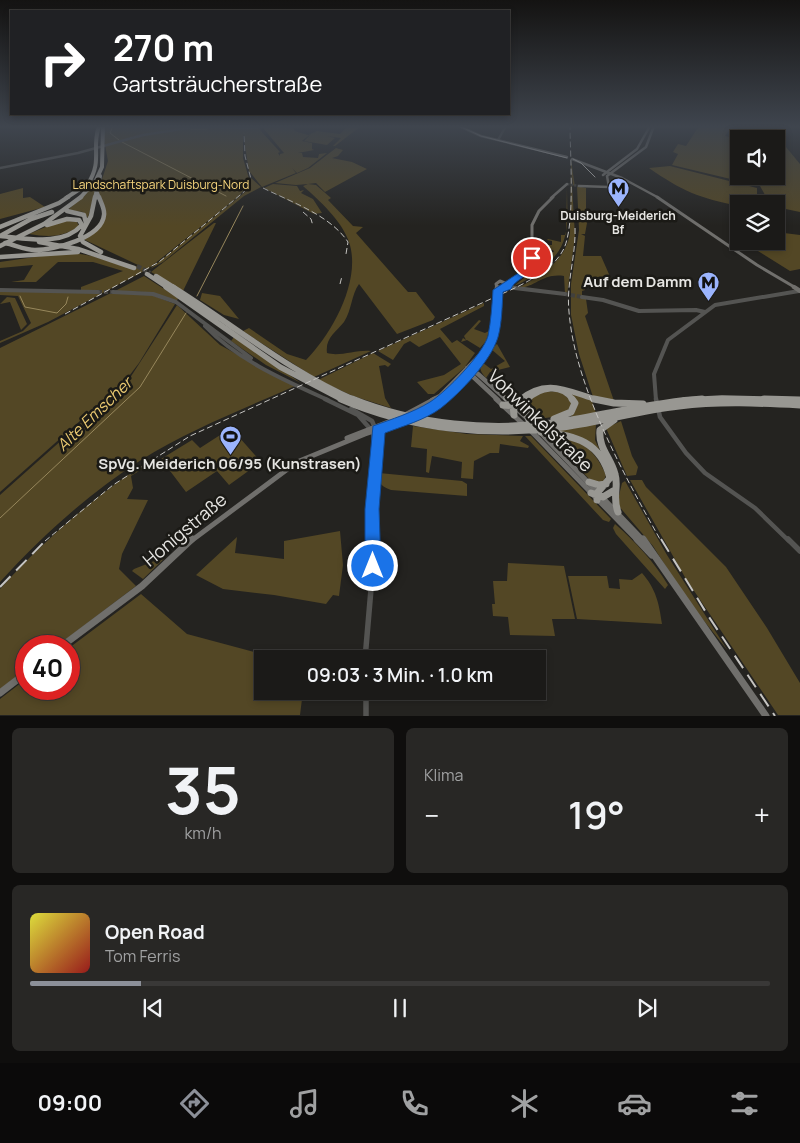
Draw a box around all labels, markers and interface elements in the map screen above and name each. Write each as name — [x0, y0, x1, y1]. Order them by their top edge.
text: 270 m — [113, 24, 214, 72]
icon: right — [30, 30, 95, 95]
text: Gartsträucherstraße — [113, 69, 322, 99]
map controls — [730, 130, 785, 250]
button: sound — [730, 130, 785, 185]
park label: Landschaftspark Duisburg-Nord — [73, 176, 249, 193]
metro station icon: Duisburg-Meiderich Bf — [606, 177, 630, 208]
button: layers — [730, 195, 785, 250]
place label: Duisburg-Meiderich Bf — [560, 207, 676, 238]
pin — [511, 237, 553, 279]
icon: arrive — [518, 244, 546, 272]
metro station icon: Auf dem Damm — [696, 270, 720, 301]
place label: Auf dem Damm — [583, 271, 692, 292]
street label: Vohwinkelstraße — [483, 364, 598, 477]
water label: Alte Emscher — [51, 371, 138, 456]
sports icon: SpVg. Meiderich 06/95 (Kunstrasen) — [218, 424, 242, 455]
place label: SpVg. Meiderich 06/95 (Kunstrasen) — [98, 453, 362, 474]
street label: Honigstraße — [137, 487, 231, 571]
position arrow — [346, 539, 398, 591]
speed limit sign: 40 — [15, 635, 80, 700]
text: 09:03 · 3 Min. · 1.0 km — [307, 662, 493, 688]
text: 35 — [165, 745, 241, 834]
text: Klima — [424, 764, 463, 786]
text: 19° — [568, 788, 625, 840]
text: − — [424, 796, 439, 834]
text: + — [754, 796, 770, 834]
text: km/h — [184, 822, 222, 844]
text: Open Road — [105, 919, 205, 945]
text: Tom Ferris — [105, 945, 180, 967]
icon: previous — [139, 994, 167, 1022]
icon: pause — [386, 994, 414, 1022]
icon: next — [633, 994, 661, 1022]
icon: directions — [177, 1086, 212, 1121]
icon: music — [287, 1086, 322, 1121]
icon: phone — [397, 1086, 432, 1121]
icon: climate — [507, 1086, 542, 1121]
icon: car — [617, 1086, 652, 1121]
icon: filters — [727, 1086, 762, 1121]
text: 09:00 — [38, 1088, 102, 1118]

